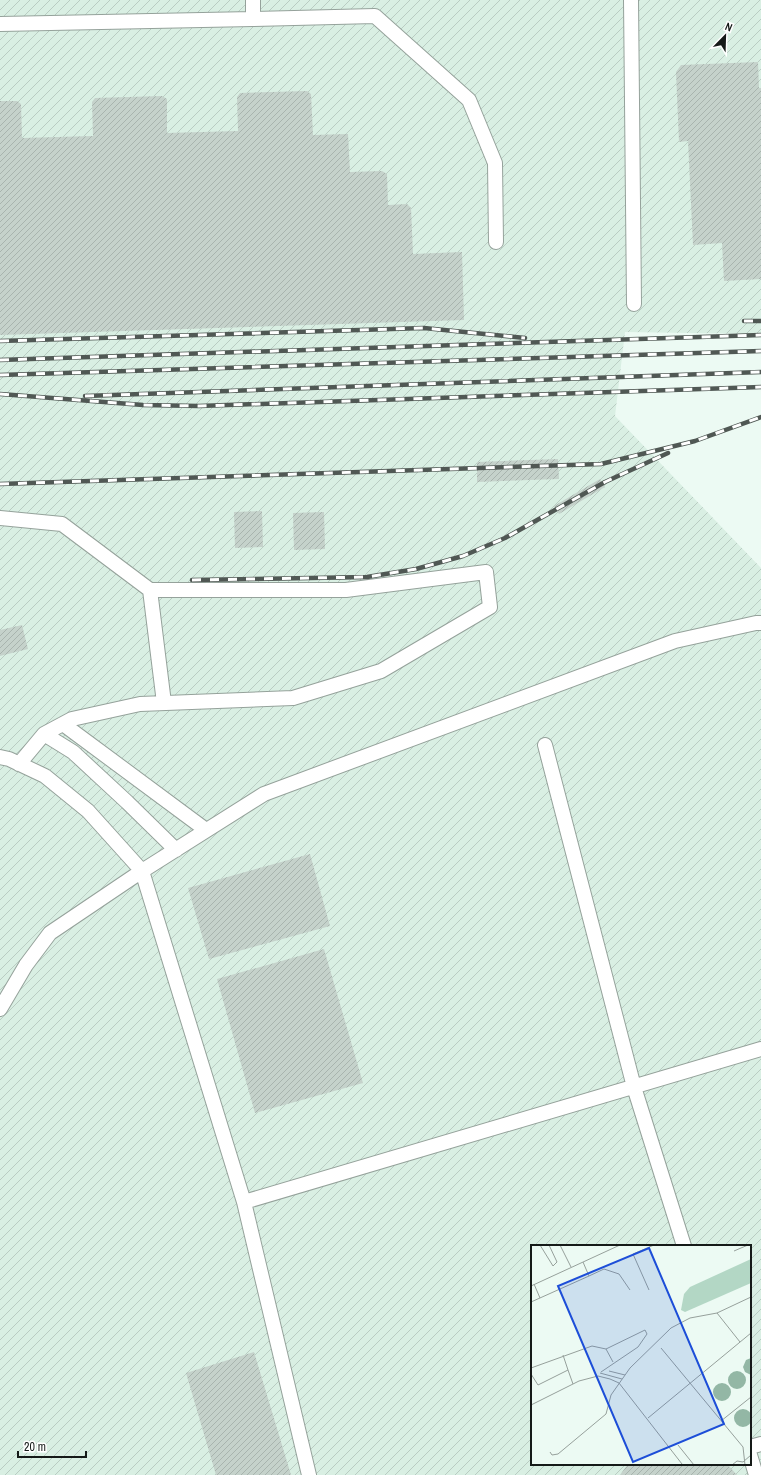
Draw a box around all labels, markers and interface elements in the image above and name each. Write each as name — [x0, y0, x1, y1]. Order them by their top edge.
north arrow — [705, 16, 745, 56]
text: N — [723, 19, 735, 35]
inset map — [531, 1245, 751, 1465]
scale bar — [18, 1433, 86, 1459]
text: 20 m — [24, 1439, 46, 1455]

